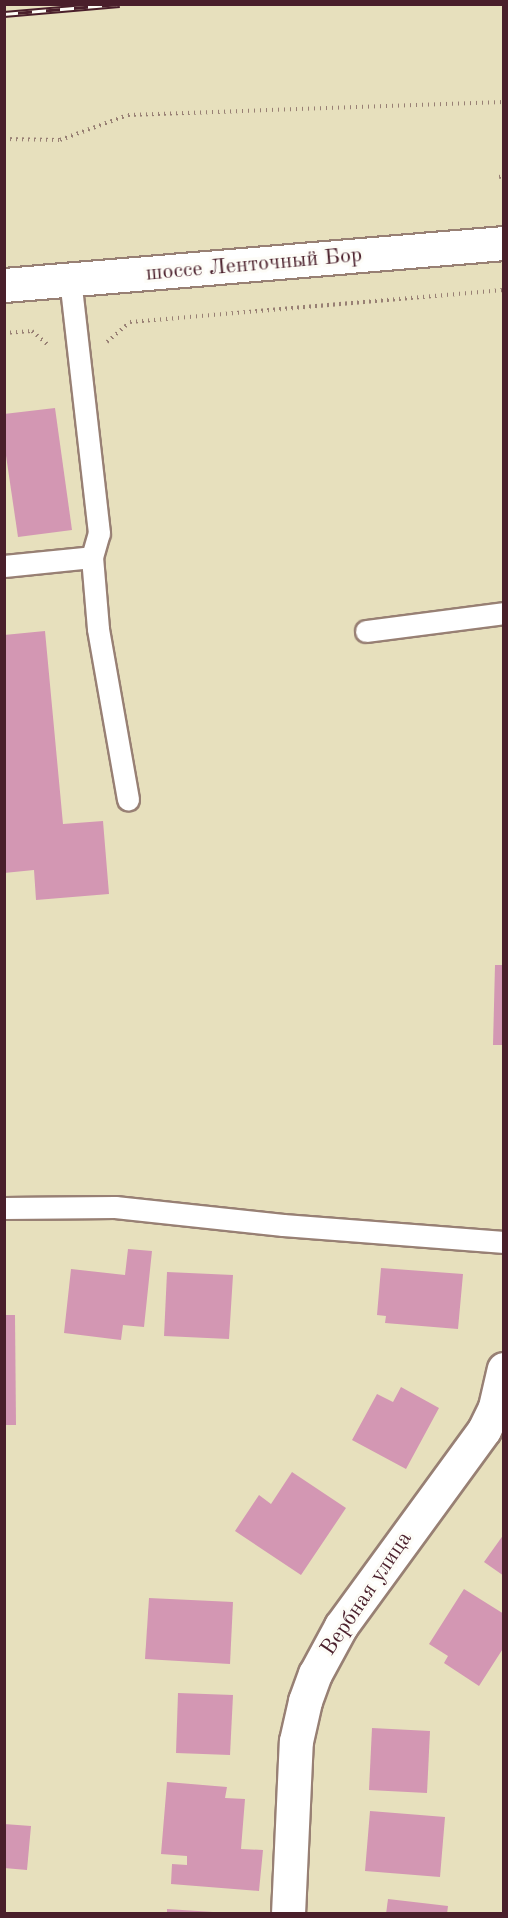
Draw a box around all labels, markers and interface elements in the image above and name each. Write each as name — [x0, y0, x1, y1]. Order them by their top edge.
street label: шоссе Ленточный Бор — [145, 242, 363, 288]
street label: Вербная улица — [316, 1527, 418, 1661]

